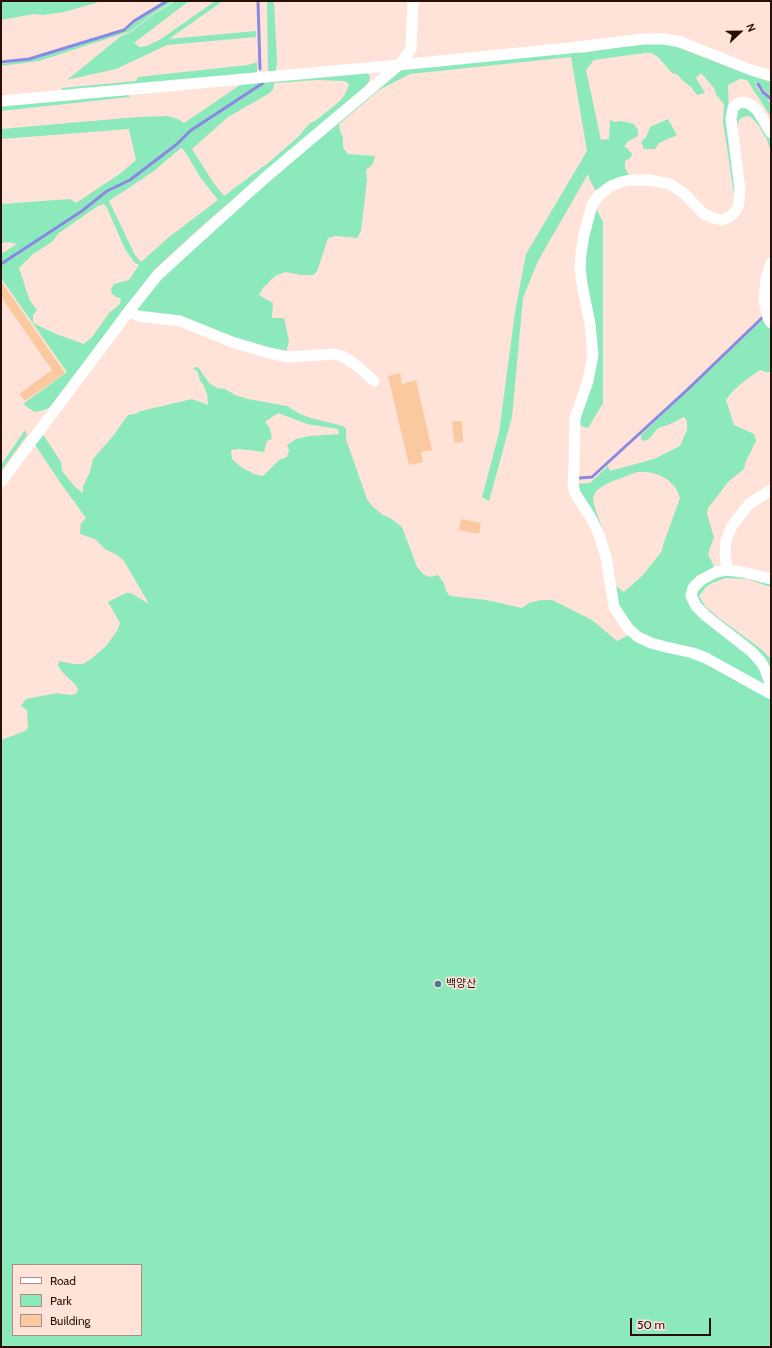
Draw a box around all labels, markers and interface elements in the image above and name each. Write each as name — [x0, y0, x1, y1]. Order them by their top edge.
north arrow — [720, 12, 760, 52]
text: N — [743, 21, 759, 34]
place label: 백양산 — [446, 977, 476, 991]
marker: 백양산 — [433, 979, 443, 989]
legend — [12, 1264, 142, 1336]
text: Road — [50, 1273, 76, 1288]
text: Park — [50, 1293, 72, 1308]
scale bar — [632, 1310, 713, 1336]
text: Building — [50, 1313, 91, 1328]
text: 50 m — [637, 1317, 665, 1332]

